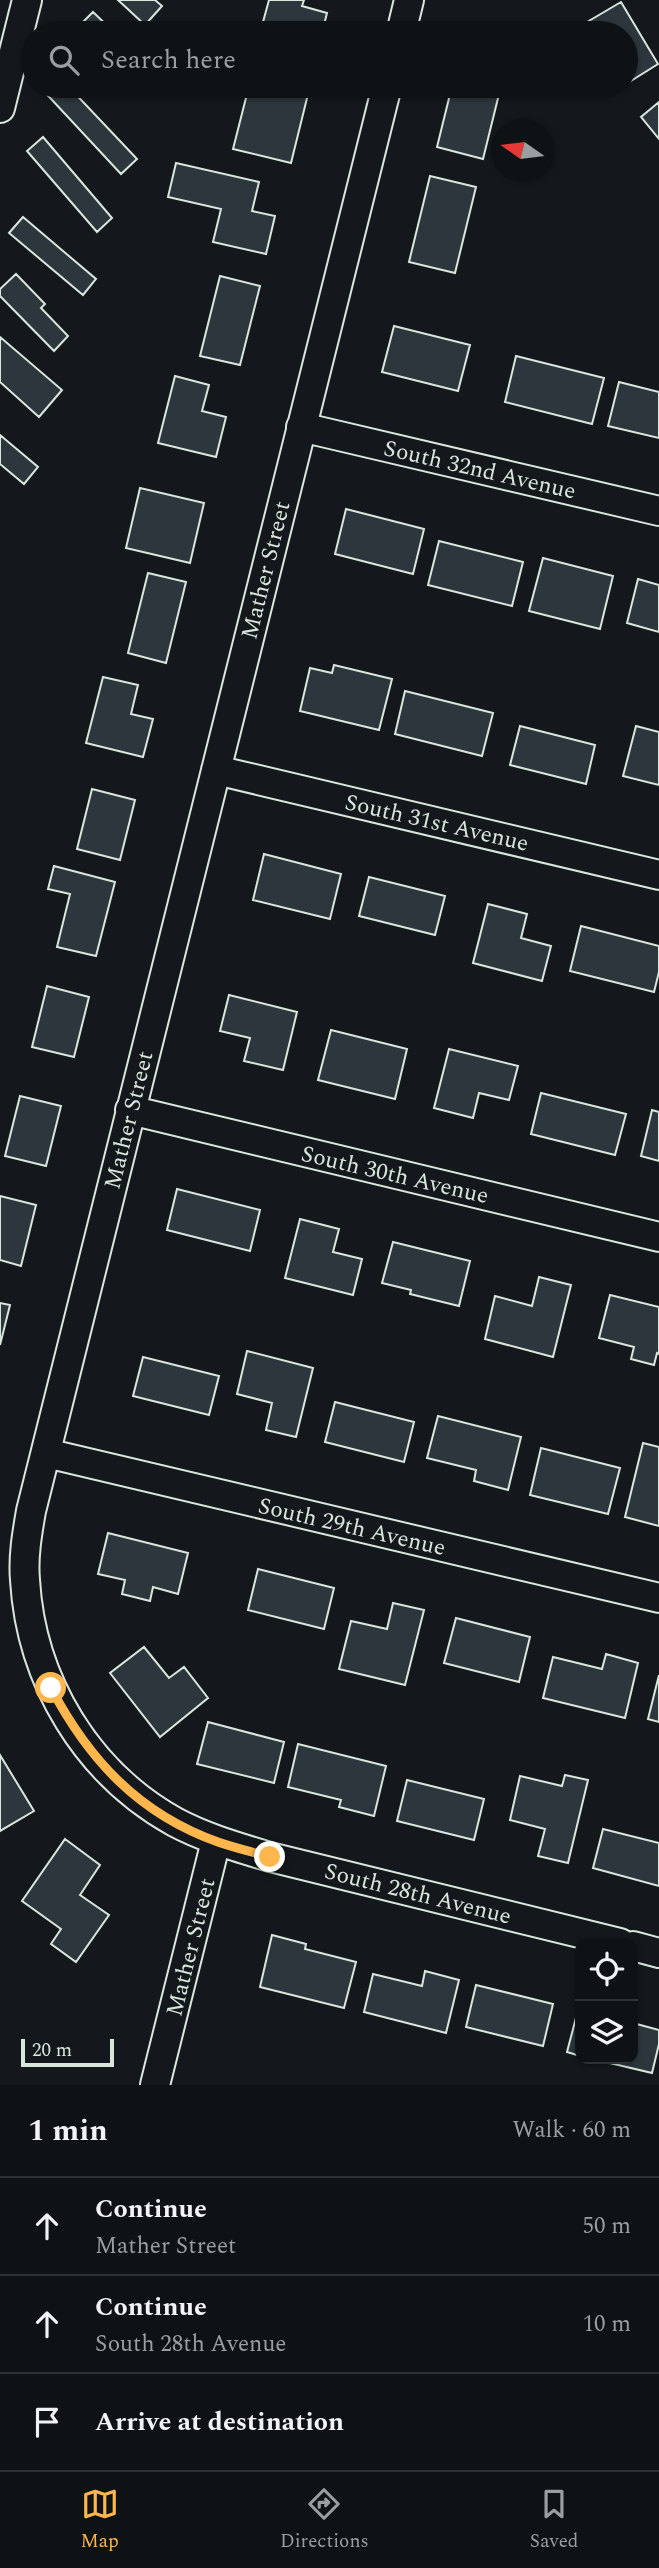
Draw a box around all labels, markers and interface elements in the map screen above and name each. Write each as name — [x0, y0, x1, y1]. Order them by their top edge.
search box — [21, 21, 638, 98]
text: Search here — [101, 40, 236, 80]
icon: search — [45, 41, 83, 79]
north arrow — [491, 119, 554, 182]
street label: South 32nd Avenue — [380, 431, 579, 510]
street label: Mather Street — [232, 498, 301, 643]
street label: South 31st Avenue — [341, 785, 532, 862]
street label: Mather Street — [95, 1048, 164, 1193]
street label: South 30th Avenue — [297, 1137, 492, 1214]
street label: South 29th Avenue — [254, 1489, 449, 1566]
route start — [35, 1672, 66, 1703]
route end — [254, 1841, 285, 1872]
street label: South 28th Avenue — [321, 1854, 515, 1935]
street label: Mather Street — [157, 1875, 226, 2020]
map controls — [575, 1938, 638, 2064]
button: locate — [575, 1938, 638, 2001]
button: layers — [575, 2001, 638, 2064]
scale bar — [21, 2036, 114, 2068]
text: 20 m — [32, 2036, 72, 2065]
text: 1 min — [28, 2108, 108, 2154]
text: Walk · 60 m — [512, 2113, 631, 2148]
text: Continue — [95, 2189, 207, 2229]
icon: ahead — [28, 2207, 66, 2245]
text: 50 m — [582, 2209, 631, 2244]
text: Mather Street — [95, 2229, 236, 2264]
text: Continue — [95, 2287, 207, 2327]
icon: ahead — [28, 2305, 66, 2343]
text: 10 m — [582, 2307, 631, 2342]
text: South 28th Avenue — [95, 2327, 286, 2362]
text: Arrive at destination — [95, 2402, 344, 2442]
icon: arrive — [28, 2403, 66, 2441]
tab: Map — [81, 2485, 119, 2556]
tab: Directions — [280, 2485, 369, 2556]
tab: Saved — [530, 2485, 578, 2556]

